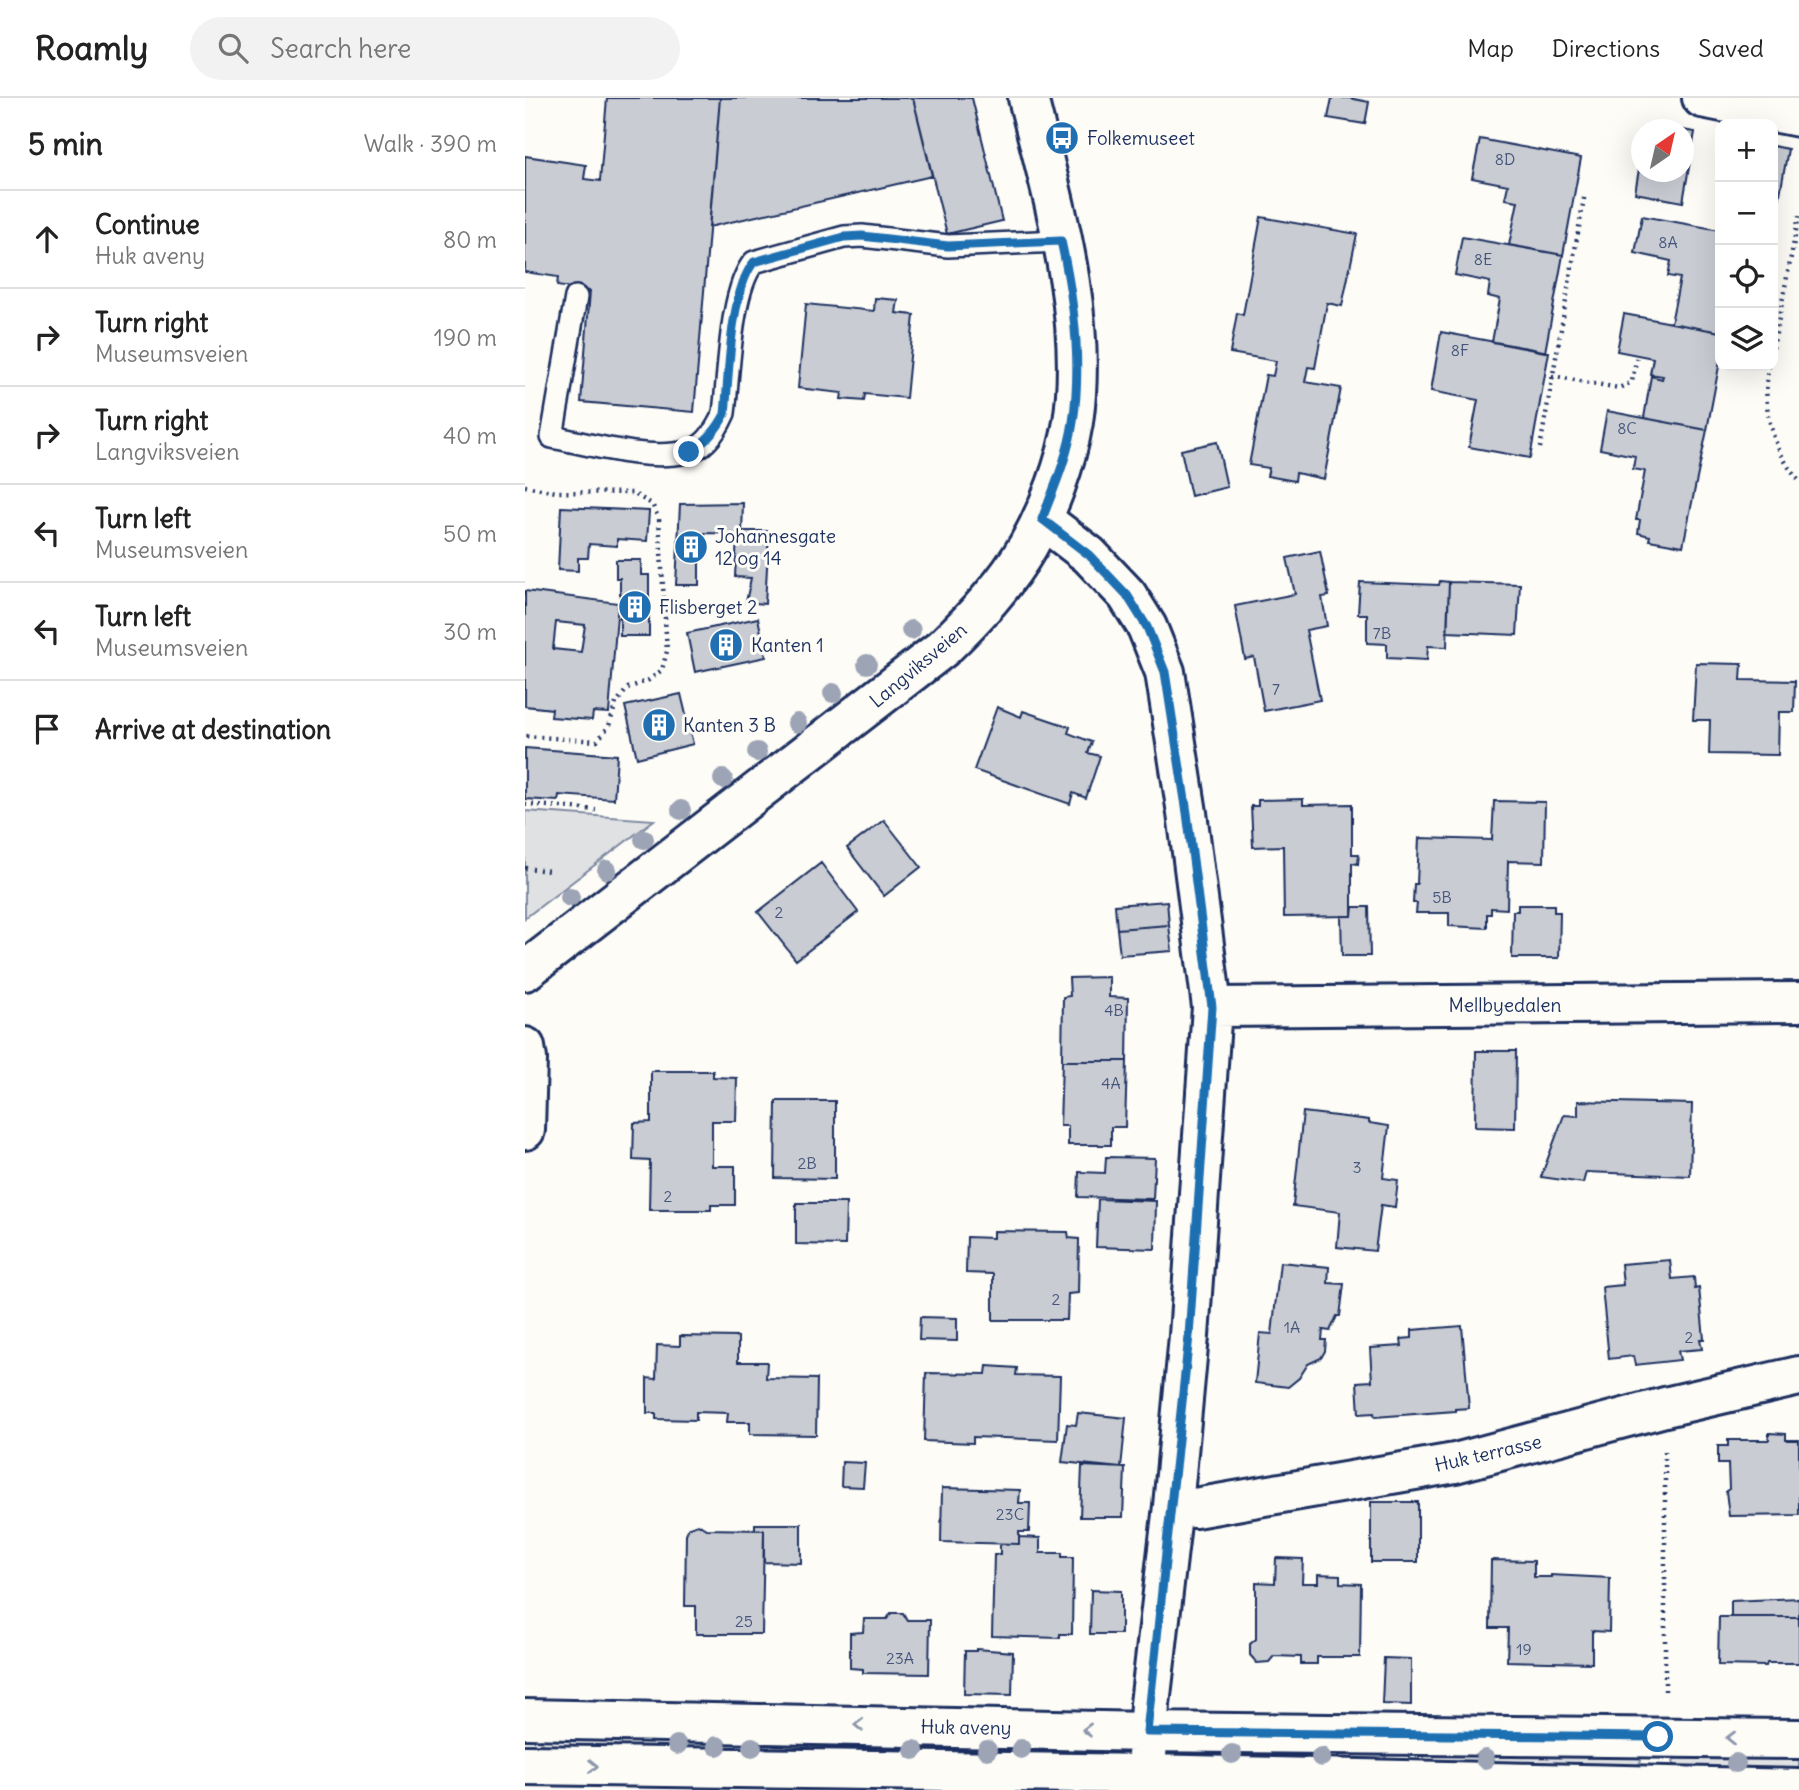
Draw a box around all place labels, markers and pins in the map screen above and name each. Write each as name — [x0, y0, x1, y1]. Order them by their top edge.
bus stop icon: Folkemuseet — [1043, 119, 1081, 157]
place label: Folkemuseet — [1087, 126, 1195, 150]
place label: Johannesgate 12 og 14 — [715, 524, 836, 570]
building icon: Johannesgate 12 og 14 — [672, 528, 710, 566]
building icon: Flisberget 2 — [616, 588, 654, 626]
place label: Flisberget 2 — [659, 595, 757, 619]
building icon: Kanten 1 — [707, 626, 745, 664]
place label: Kanten 1 — [751, 633, 824, 657]
building icon: Kanten 3 B — [640, 706, 678, 744]
place label: Kanten 3 B — [683, 713, 776, 737]

